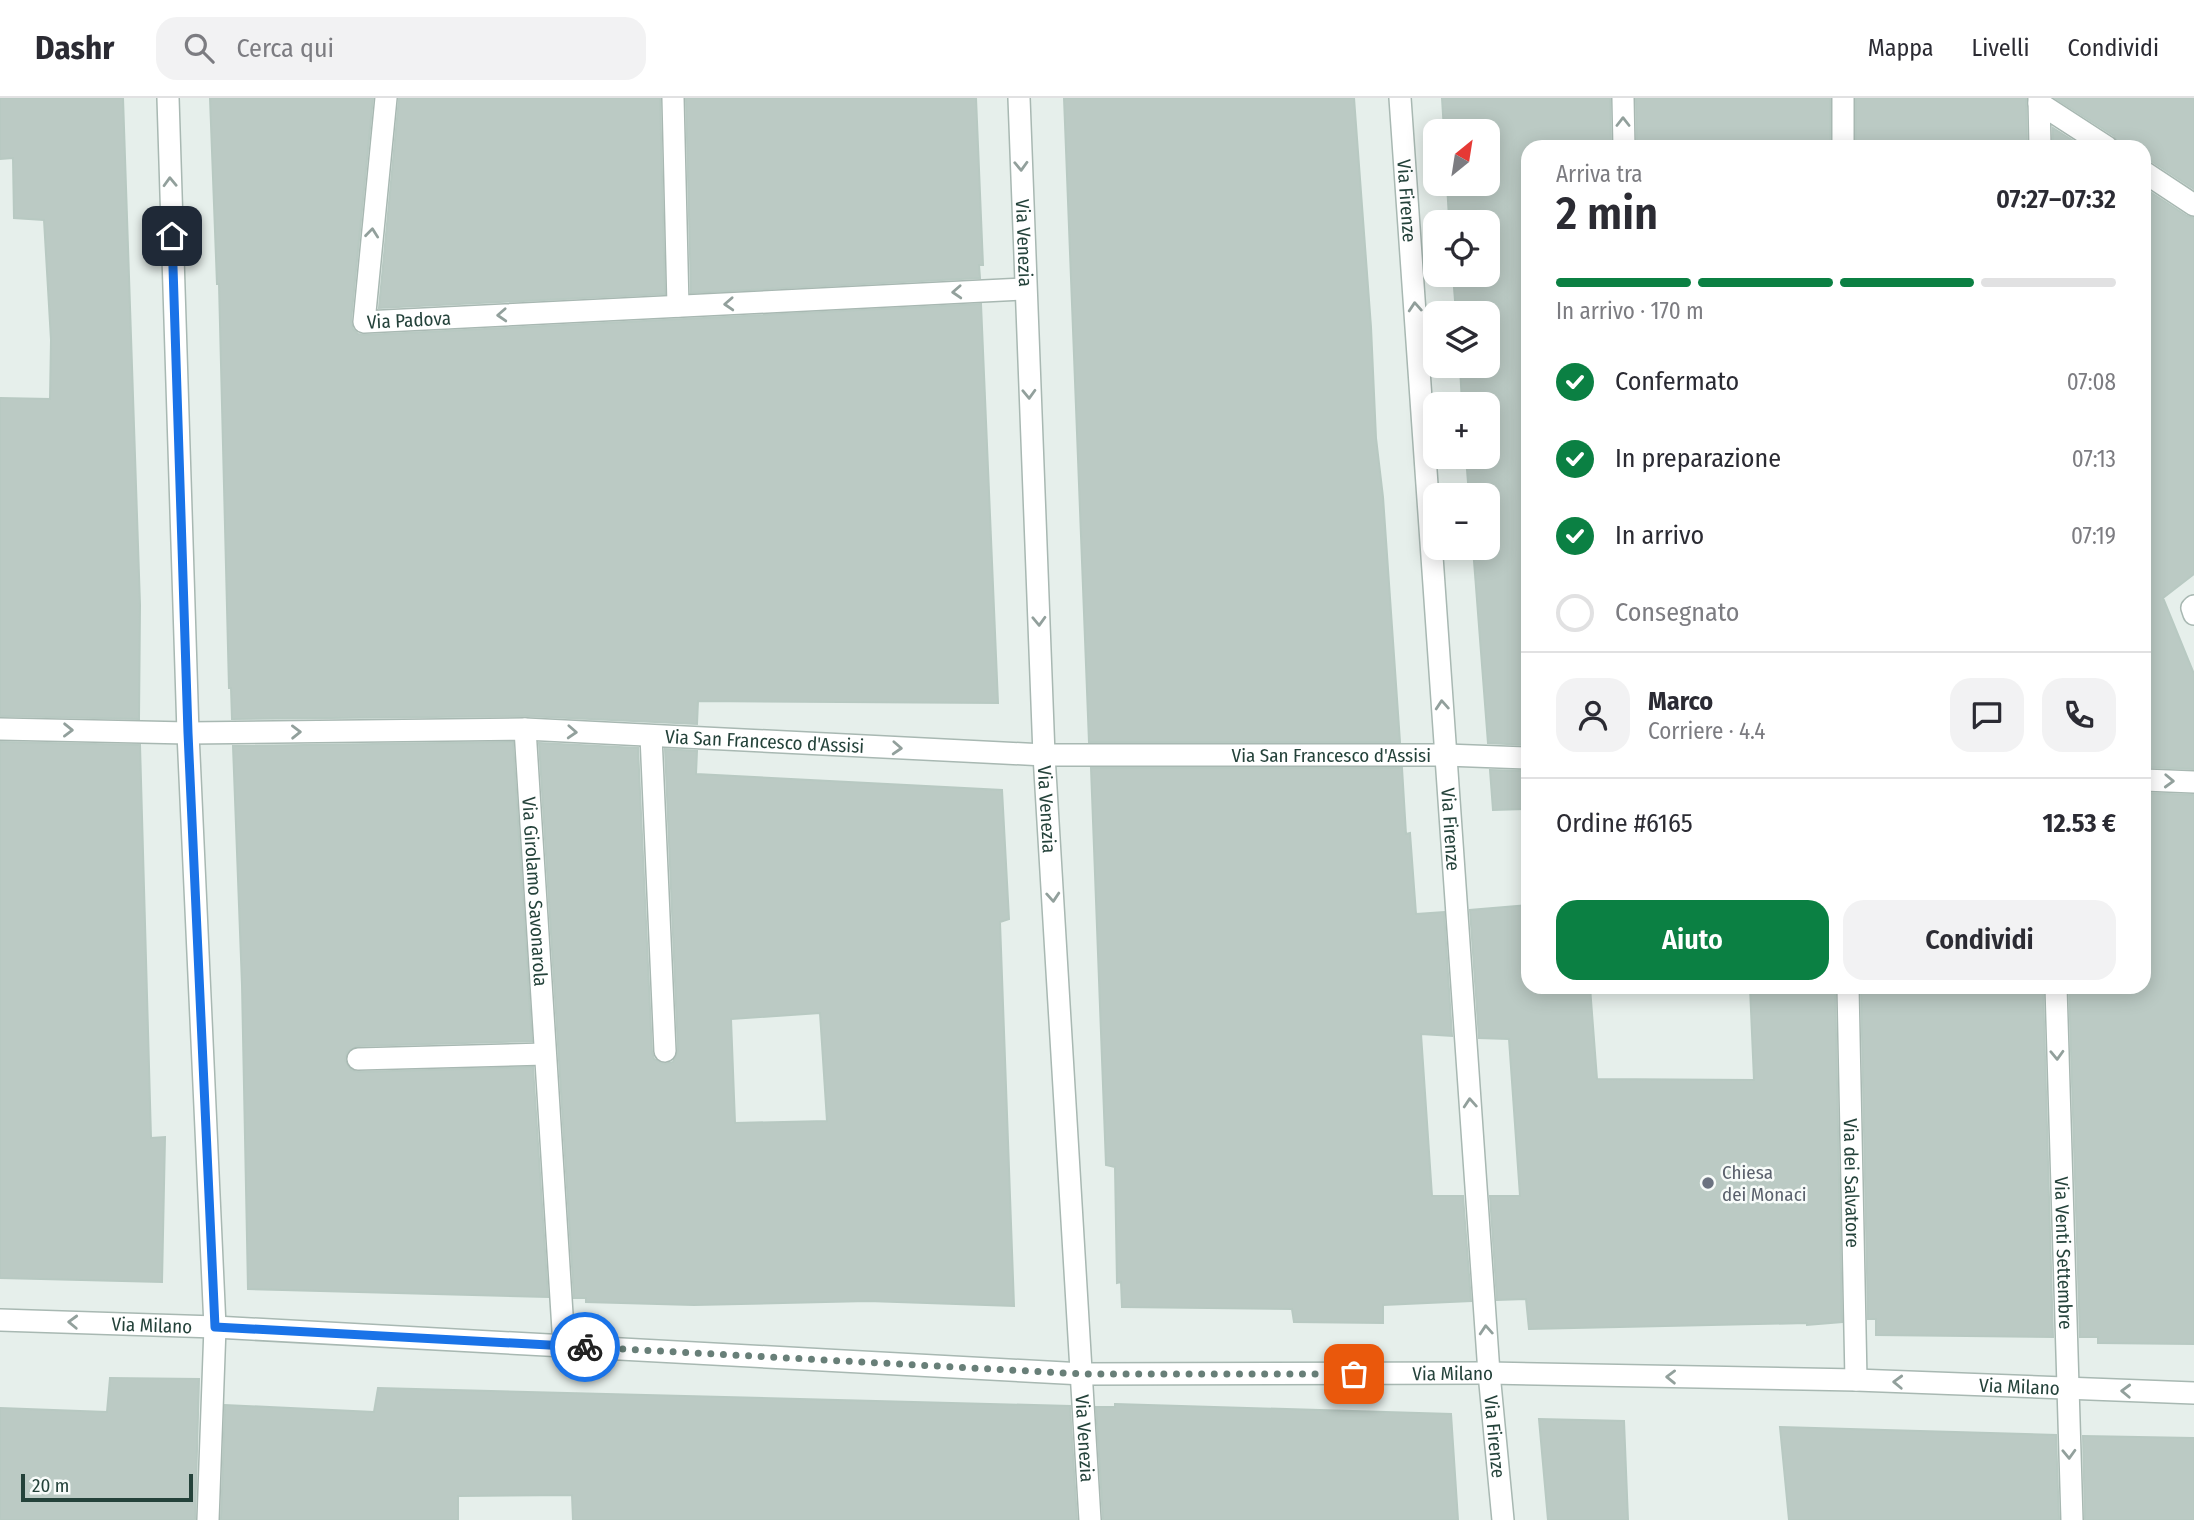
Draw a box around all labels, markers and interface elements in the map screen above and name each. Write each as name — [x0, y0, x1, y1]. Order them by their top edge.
search box — [156, 17, 646, 80]
text: Dashr — [35, 28, 114, 68]
icon: search — [180, 29, 218, 67]
text: Cerca qui — [236, 33, 334, 64]
text: Mappa — [1868, 34, 1934, 62]
text: Livelli — [1972, 34, 2029, 62]
text: Condividi — [2067, 34, 2159, 62]
one-way arrow — [1615, 117, 1631, 127]
north arrow — [1423, 119, 1500, 196]
map controls — [1423, 119, 1500, 560]
street label: Via Firenze — [1392, 159, 1421, 243]
text: Arriva tra — [1556, 160, 1643, 188]
one-way arrow — [1014, 161, 1029, 172]
one-way arrow — [163, 176, 178, 187]
text: 07:27–07:32 — [1996, 184, 2116, 215]
text: 2 min — [1556, 186, 1658, 241]
street label: Via Venezia — [1011, 199, 1037, 287]
pin — [142, 206, 202, 266]
button: locate — [1423, 210, 1500, 287]
icon: home — [153, 217, 191, 255]
one-way arrow — [365, 227, 380, 239]
one-way arrow — [951, 285, 962, 300]
one-way arrow — [724, 296, 735, 311]
text: In arrivo · 170 m — [1556, 297, 1704, 325]
one-way arrow — [1407, 301, 1422, 312]
button: layers — [1423, 301, 1500, 378]
street label: Via Padova — [366, 307, 451, 334]
one-way arrow — [496, 307, 507, 322]
icon: check — [1556, 363, 1594, 401]
text: Confermato — [1615, 366, 1739, 397]
text: 07:08 — [2067, 368, 2116, 396]
one-way arrow — [1022, 388, 1037, 399]
button: + — [1423, 392, 1500, 469]
icon: check — [1556, 440, 1594, 478]
text: In preparazione — [1615, 443, 1781, 474]
text: 07:13 — [2072, 445, 2116, 473]
button: − — [1423, 483, 1500, 560]
icon: check — [1556, 517, 1594, 555]
text: In arrivo — [1615, 520, 1704, 551]
text: 07:19 — [2071, 522, 2116, 550]
text: Consegnato — [1615, 597, 1739, 628]
one-way arrow — [1031, 616, 1046, 627]
button: person — [1556, 678, 1630, 752]
button: chat — [1950, 678, 2024, 752]
button: phone — [2042, 678, 2116, 752]
text: Marco — [1648, 686, 1713, 717]
one-way arrow — [1435, 699, 1450, 710]
text: Corriere · 4.4 — [1648, 717, 1765, 745]
one-way arrow — [63, 723, 74, 738]
one-way arrow — [291, 724, 301, 740]
one-way arrow — [567, 724, 578, 739]
street label: Via San Francesco d'Assisi — [664, 725, 865, 758]
one-way arrow — [892, 741, 903, 756]
street label: Via San Francesco d'Assisi — [1232, 744, 1431, 767]
street label: Via Venezia — [1033, 765, 1061, 854]
one-way arrow — [2164, 774, 2175, 789]
street label: Via Firenze — [1436, 787, 1465, 871]
street label: Via Girolamo Savonarola — [517, 796, 552, 987]
text: Ordine #6165 — [1556, 808, 1693, 839]
text: 12.53 € — [2043, 808, 2116, 839]
one-way arrow — [1046, 892, 1061, 903]
button: Aiuto — [1556, 900, 1829, 980]
button: Condividi — [1843, 900, 2116, 980]
one-way arrow — [2050, 1050, 2065, 1061]
one-way arrow — [1463, 1097, 1478, 1108]
street label: Via dei Salvatore — [1839, 1118, 1864, 1248]
place label: Chiesa dei Monaci — [1722, 1161, 1807, 1206]
marker: Chiesa dei Monaci — [1700, 1175, 1716, 1191]
street label: Via Venti Settembre — [2050, 1176, 2077, 1330]
courier — [550, 1312, 620, 1382]
street label: Via Milano — [111, 1313, 193, 1338]
one-way arrow — [67, 1315, 78, 1330]
one-way arrow — [1479, 1324, 1494, 1335]
icon: bike — [566, 1328, 604, 1366]
pin — [1324, 1344, 1384, 1404]
icon: bag — [1335, 1355, 1373, 1393]
street label: Via Milano — [1412, 1362, 1493, 1385]
one-way arrow — [1665, 1369, 1676, 1384]
one-way arrow — [1893, 1374, 1904, 1389]
street label: Via Milano — [1979, 1374, 2060, 1400]
one-way arrow — [2120, 1383, 2131, 1398]
street label: Via Venezia — [1070, 1394, 1099, 1483]
street label: Via Firenze — [1479, 1394, 1510, 1479]
one-way arrow — [2062, 1449, 2077, 1460]
scale bar — [21, 1471, 192, 1503]
text: 20 m — [32, 1474, 69, 1497]

